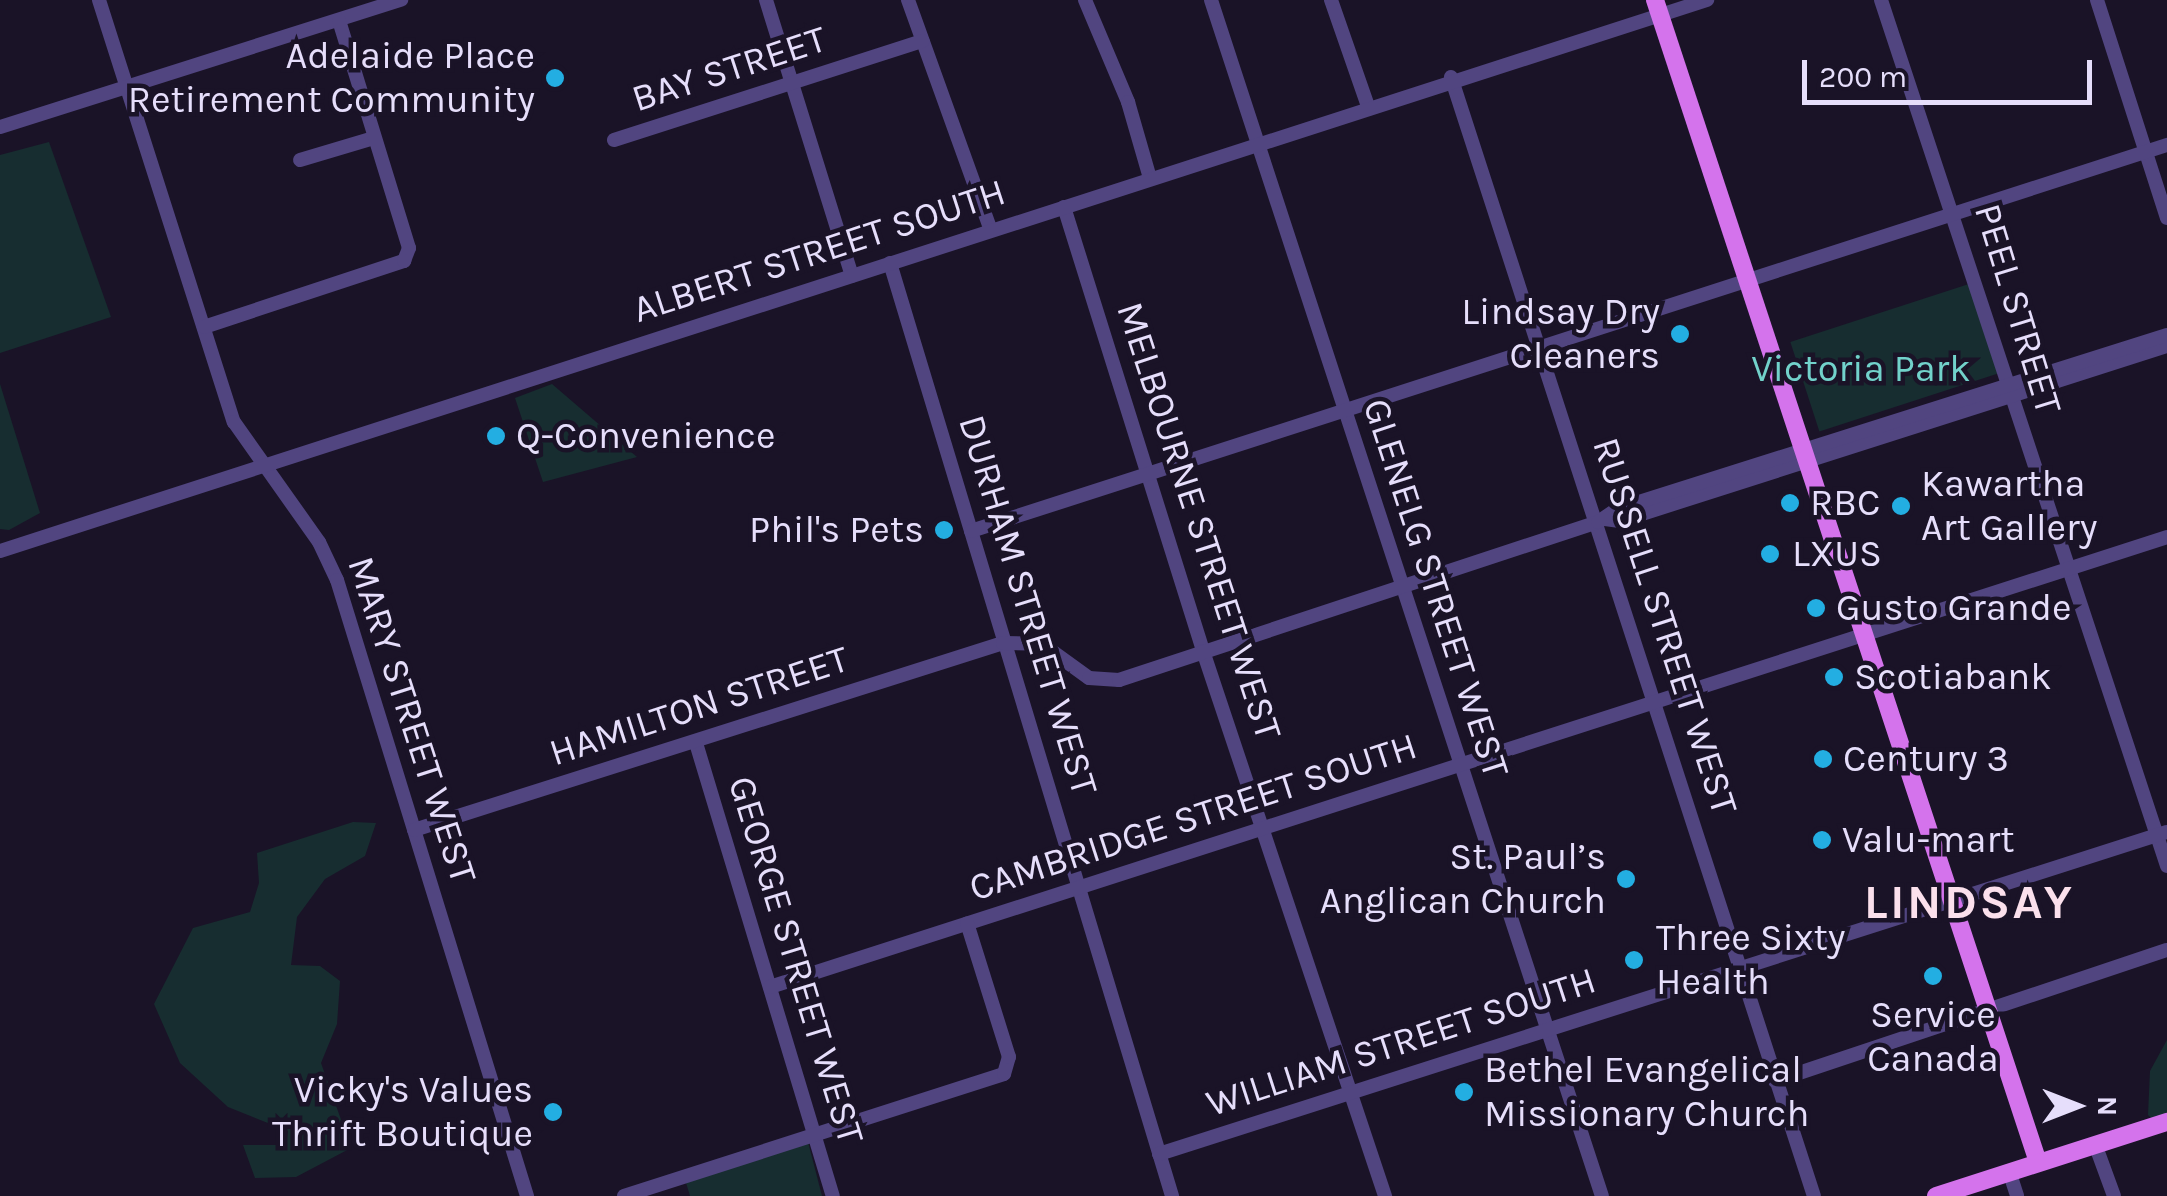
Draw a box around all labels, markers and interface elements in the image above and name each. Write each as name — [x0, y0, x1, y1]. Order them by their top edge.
street label: BAY STREET — [626, 16, 832, 122]
place label: Adelaide Place Retirement Community — [128, 33, 535, 122]
scale bar — [1807, 40, 2097, 102]
text: 200 m — [1819, 59, 1907, 95]
marker: Adelaide Place Retirement Community — [544, 67, 566, 89]
street label: ALBERT STREET SOUTH — [627, 169, 1011, 333]
street label: PEEL STREET — [1964, 198, 2072, 420]
place label: Lindsay Dry Cleaners — [1461, 289, 1660, 378]
street label: MELBOURNE STREET WEST — [1107, 297, 1291, 745]
marker: Lindsay Dry Cleaners — [1669, 323, 1691, 345]
park label: Victoria Park — [1751, 346, 1971, 392]
street label: GLENELG STREET WEST — [1353, 393, 1519, 783]
street label: DURHAM STREET WEST — [948, 409, 1108, 801]
place label: Q-Convenience — [516, 413, 775, 459]
marker: Q-Convenience — [485, 425, 507, 447]
street label: RUSSELL STREET WEST — [1583, 432, 1747, 820]
place label: Kawartha Art Gallery — [1921, 461, 2097, 550]
place label: RBC — [1810, 480, 1880, 526]
marker: RBC — [1779, 492, 1801, 514]
marker: Kawartha Art Gallery — [1890, 495, 1912, 517]
place label: Phil's Pets — [749, 507, 924, 553]
marker: Phil's Pets — [933, 519, 955, 541]
place label: LXUS — [1792, 531, 1882, 577]
marker: LXUS — [1757, 541, 1783, 567]
street label: MARY STREET WEST — [338, 551, 486, 889]
place label: Gusto Grande — [1836, 585, 2072, 631]
marker: Gusto Grande — [1805, 597, 1827, 619]
street label: HAMILTON STREET — [544, 636, 854, 776]
place label: Scotiabank — [1854, 654, 2052, 700]
marker: Scotiabank — [1823, 666, 1845, 688]
street label: CAMBRIDGE STREET SOUTH — [964, 723, 1422, 911]
place label: Century 3 — [1843, 736, 2009, 782]
marker: Century 3 — [1812, 748, 1834, 770]
street label: GEORGE STREET WEST — [718, 771, 874, 1149]
place label: Valu-mart — [1842, 817, 2014, 863]
marker: Valu-mart — [1811, 829, 1833, 851]
place label: St. Paul’s Anglican Church — [1320, 834, 1606, 924]
marker: St. Paul’s Anglican Church — [1615, 868, 1637, 890]
district label: LINDSAY — [1864, 874, 2074, 932]
place label: Three Sixty Health — [1656, 915, 1845, 1004]
marker: Three Sixty Health — [1621, 947, 1647, 973]
street label: WILLIAM STREET SOUTH — [1201, 957, 1601, 1127]
marker: Service Canada — [1922, 965, 1944, 987]
place label: Service Canada — [1867, 992, 1999, 1082]
place label: Bethel Evangelical Missionary Church — [1484, 1047, 1809, 1136]
north arrow — [2027, 1056, 2127, 1156]
place label: Vicky's Values Thrift Boutique — [272, 1067, 533, 1156]
marker: Bethel Evangelical Missionary Church — [1453, 1081, 1475, 1103]
text: N — [2091, 1096, 2124, 1116]
marker: Vicky's Values Thrift Boutique — [542, 1101, 564, 1123]

